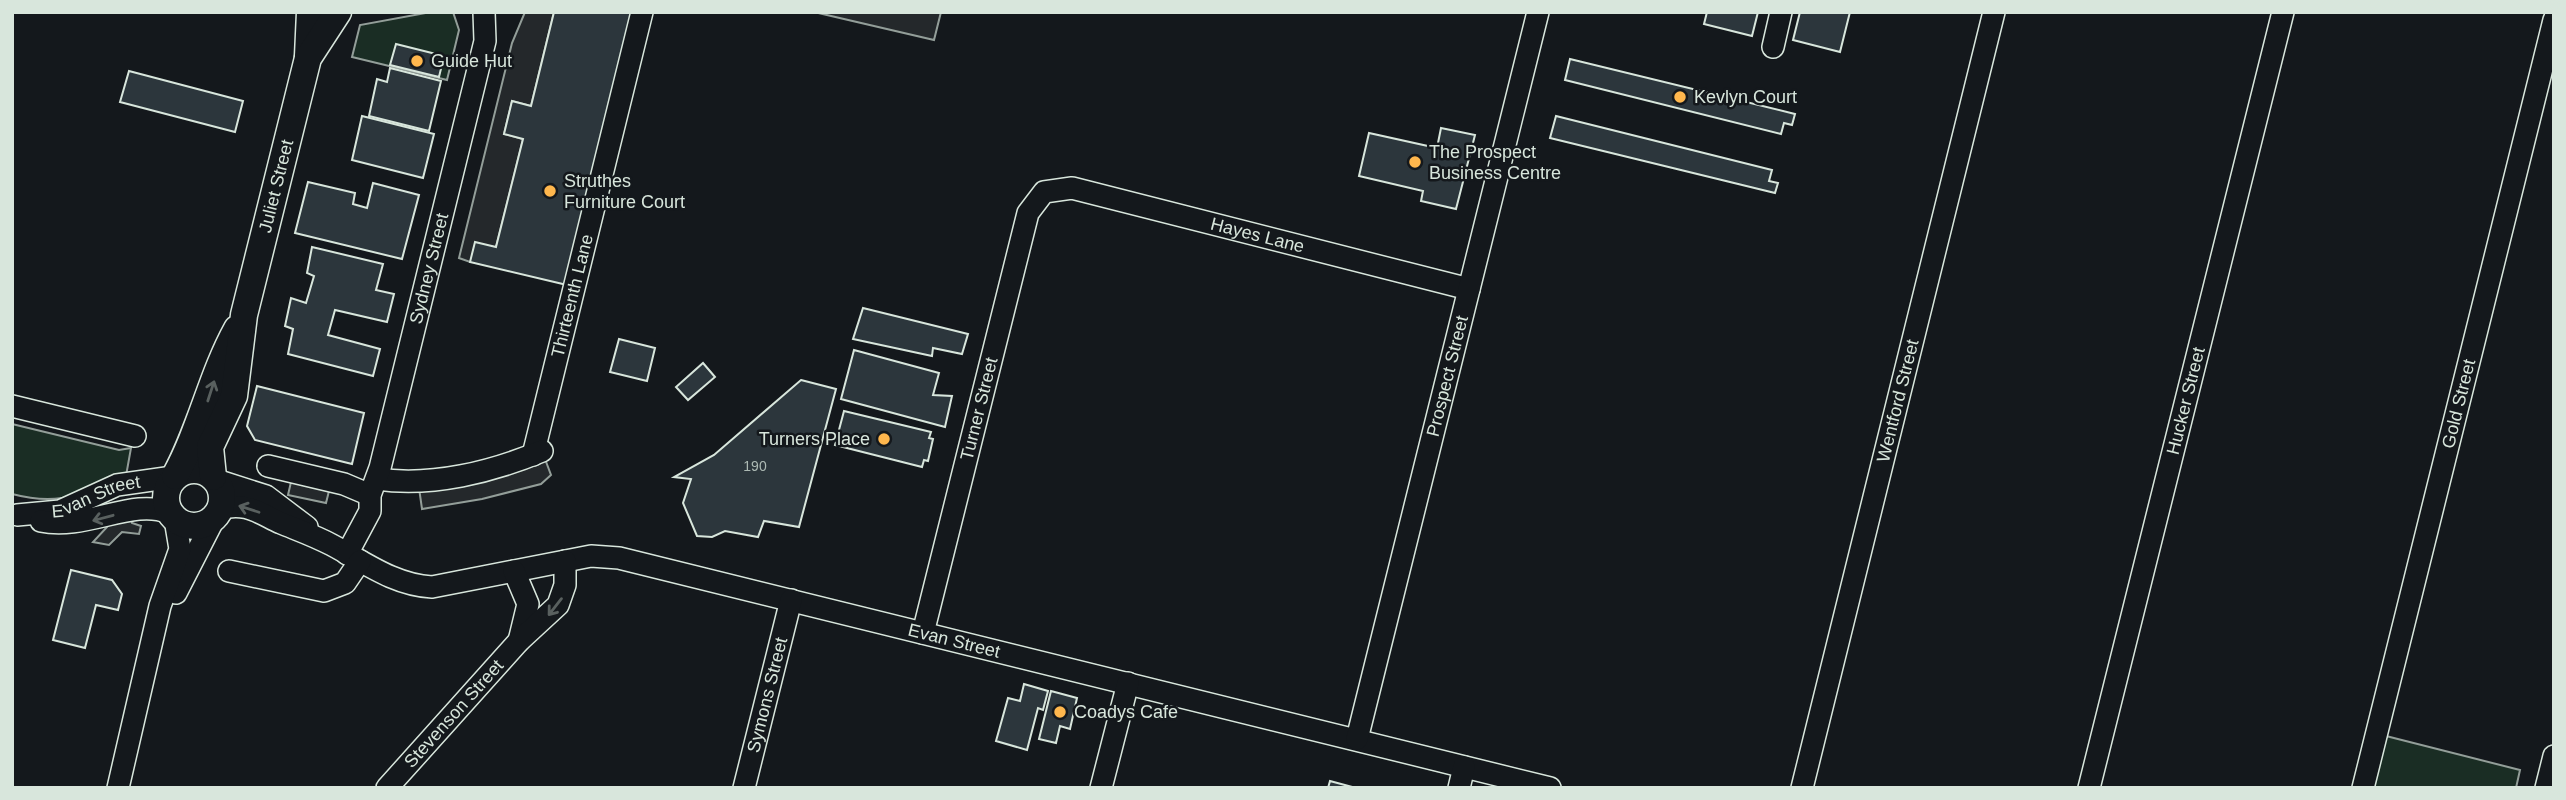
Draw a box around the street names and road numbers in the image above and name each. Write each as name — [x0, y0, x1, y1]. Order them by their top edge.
street label: Juliet Street — [255, 137, 297, 235]
street label: Sydney Street — [406, 211, 452, 326]
street label: Hayes Lane — [1208, 214, 1307, 257]
street label: Thirteenth Lane — [547, 232, 597, 359]
street label: Prospect Street — [1423, 313, 1472, 439]
street label: Wentford Street — [1873, 337, 1923, 464]
street label: Hucker Street — [2163, 345, 2209, 457]
street label: Turner Street — [957, 355, 1002, 462]
street label: Gold Street — [2438, 357, 2479, 450]
street label: Evan Street — [51, 472, 141, 522]
street label: Evan Street — [906, 620, 1002, 662]
street label: Symons Street — [743, 635, 791, 755]
street label: Stevenson Street — [400, 655, 507, 772]

